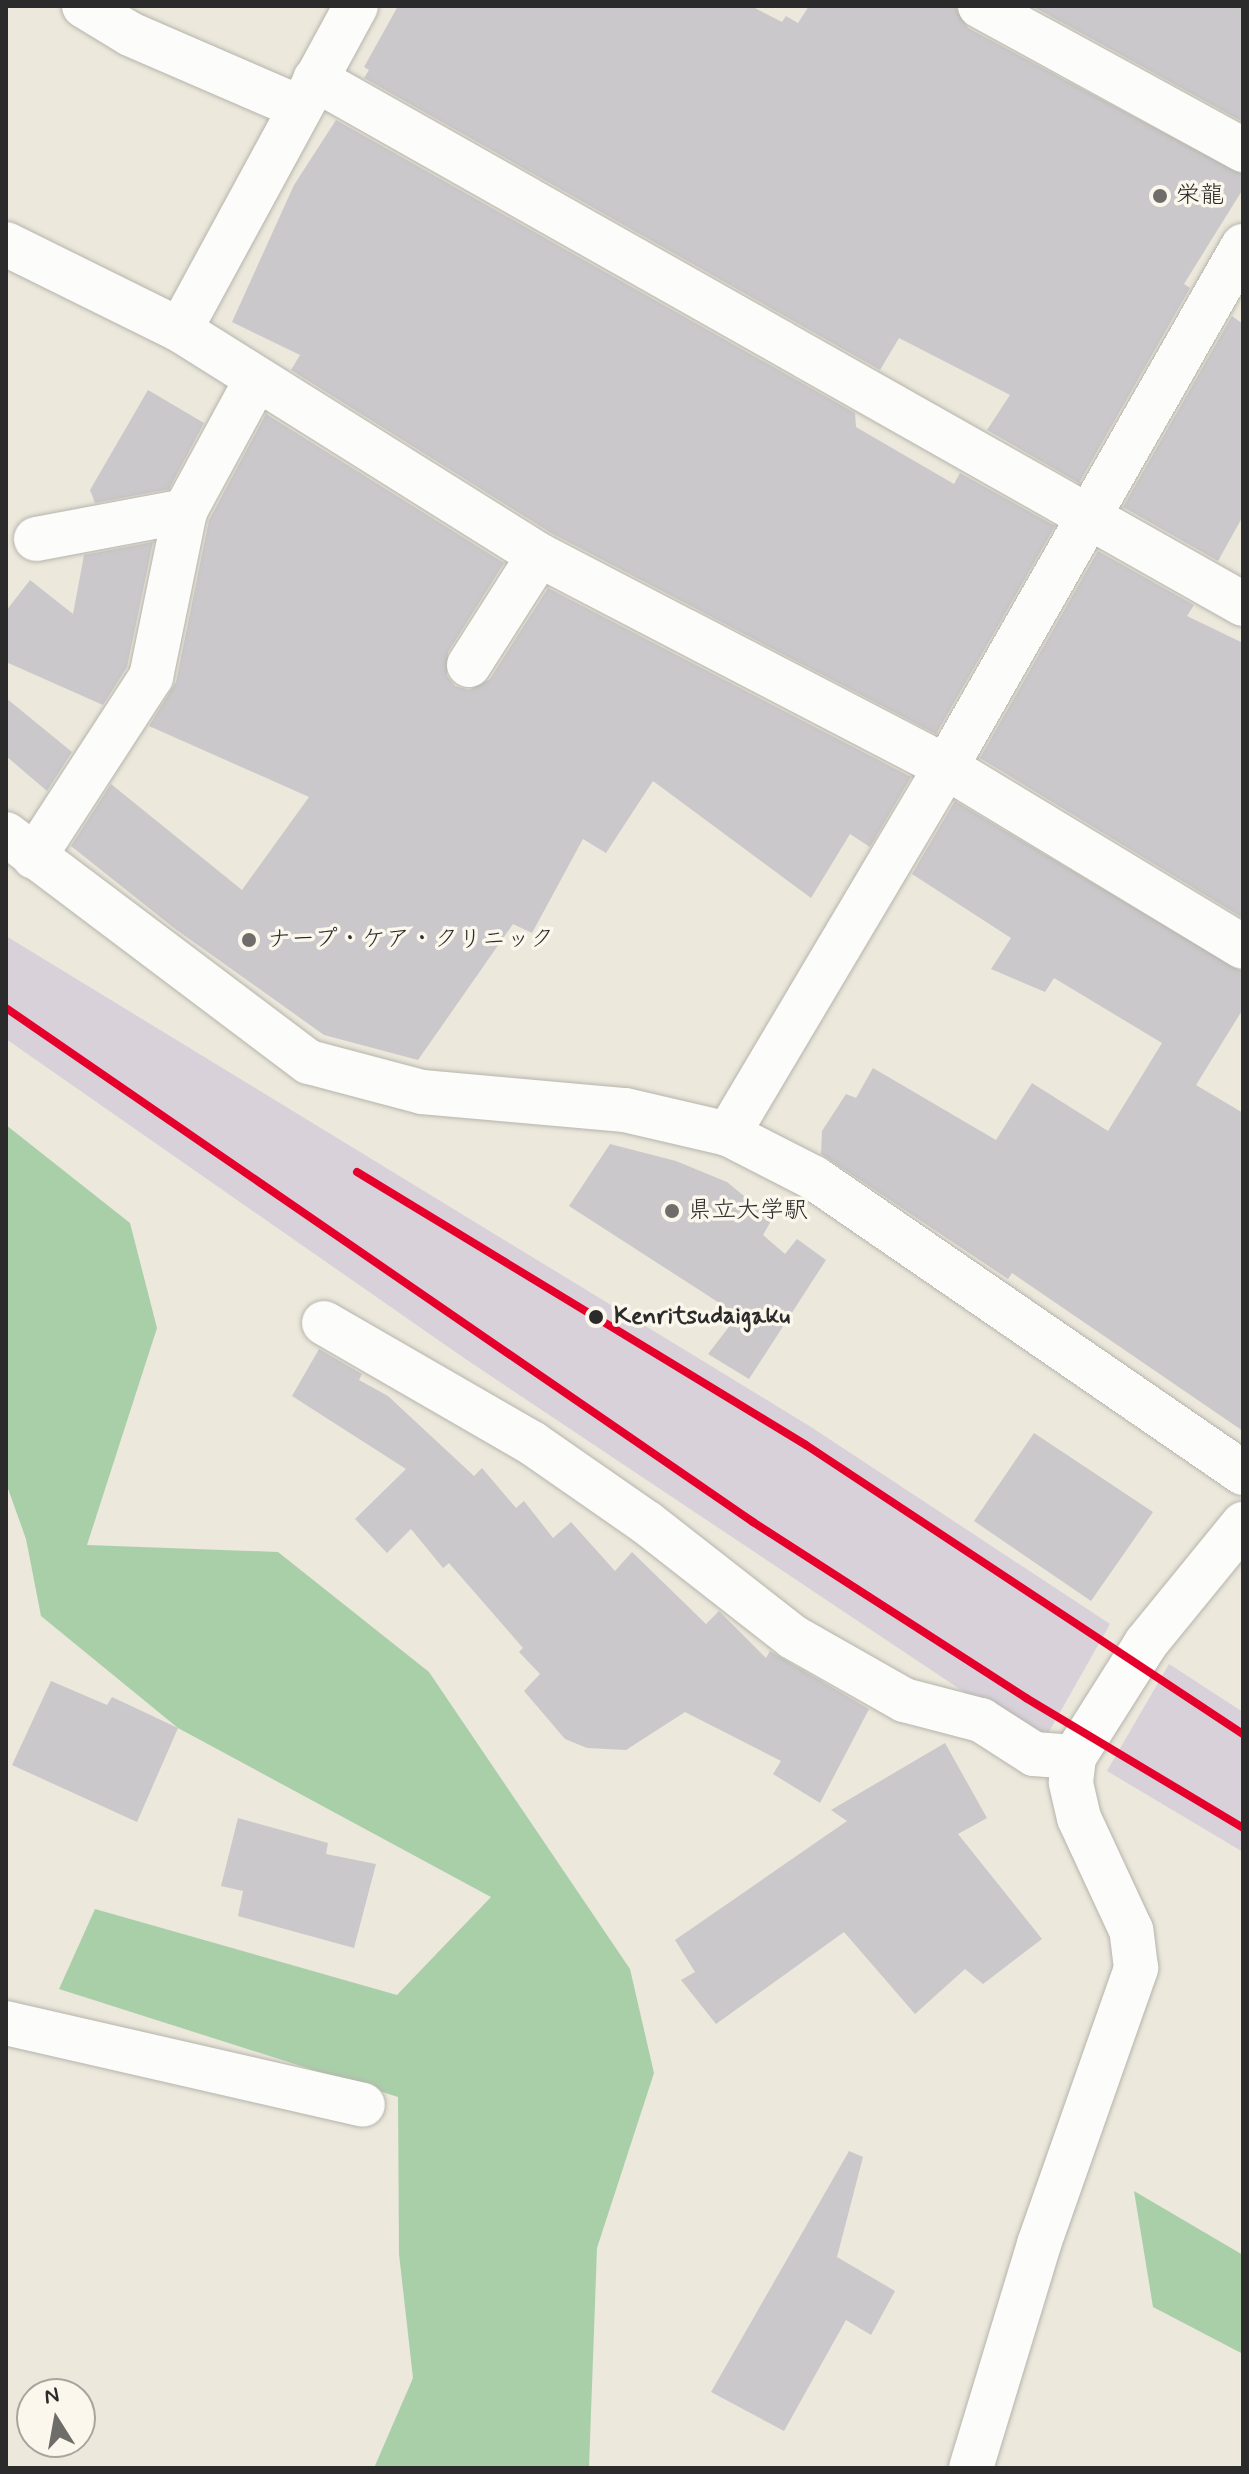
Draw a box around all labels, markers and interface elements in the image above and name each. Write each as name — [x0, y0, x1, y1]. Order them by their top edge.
place label: 栄龍 — [1176, 182, 1224, 210]
marker: 栄龍 — [1151, 187, 1169, 205]
place label: ナープ・ケア・クリニック — [267, 926, 555, 954]
marker: ナープ・ケア・クリニック — [238, 929, 260, 951]
place label: 県立大学駅 — [688, 1197, 808, 1225]
marker: 県立大学駅 — [663, 1202, 681, 1220]
place label: Kenritsudaigaku — [614, 1303, 790, 1331]
marker: Kenritsudaigaku — [585, 1306, 607, 1328]
north arrow — [16, 2378, 96, 2458]
text: N — [42, 2381, 62, 2412]

